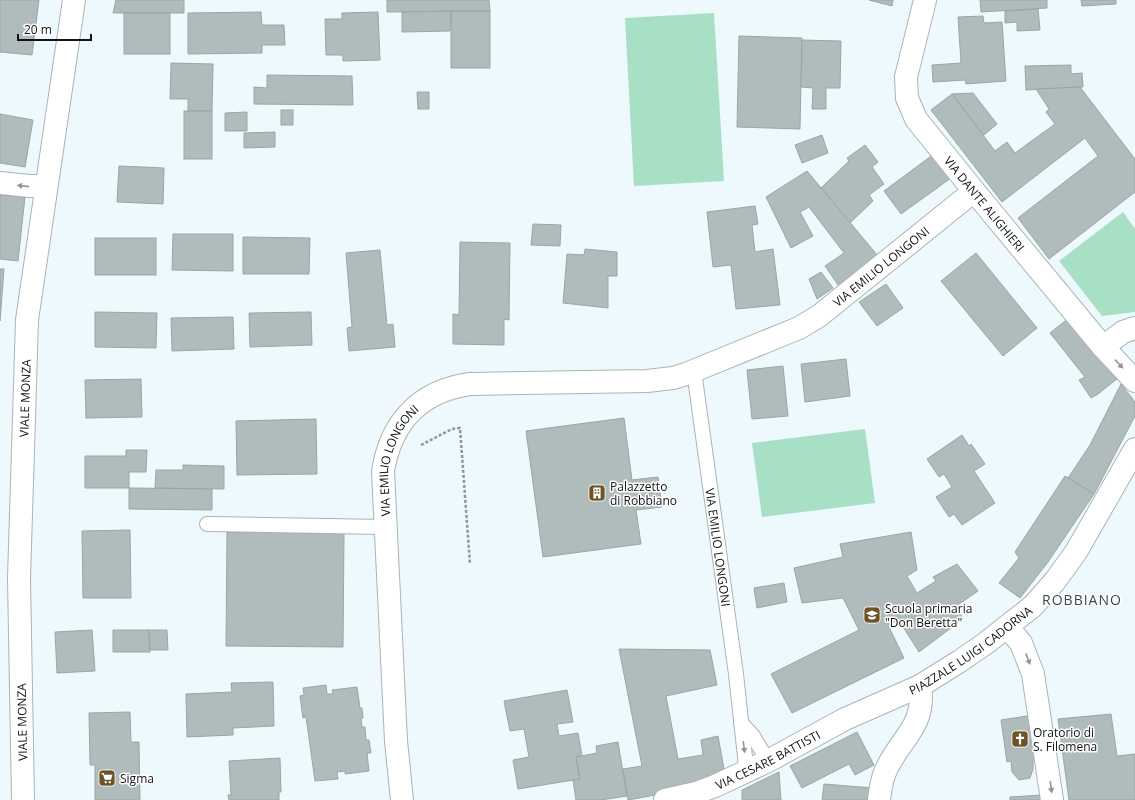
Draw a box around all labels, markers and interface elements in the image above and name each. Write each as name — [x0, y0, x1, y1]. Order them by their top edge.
scale bar — [18, 16, 91, 42]
text: 20 m — [24, 21, 52, 38]
street label: VIA DANTE ALIGHIERI — [940, 152, 1029, 255]
one-way arrow — [17, 182, 29, 189]
street label: VIA EMILIO LONGONI — [829, 222, 932, 310]
street label: VIALE MONZA — [15, 359, 34, 437]
one-way arrow — [1114, 359, 1124, 369]
street label: VIA EMILIO LONGONI — [374, 400, 422, 517]
place label: Palazzetto di Robbiano — [610, 478, 677, 509]
building icon: Palazzetto di Robbiano — [587, 483, 607, 503]
street label: VIA EMILIO LONGONI — [702, 487, 735, 608]
district label: ROBBIANO — [1042, 590, 1122, 609]
place label: Scuola primaria "Don Beretta" — [885, 600, 972, 631]
street label: PIAZZALE LUIGI CADORNA — [906, 601, 1036, 698]
school or university icon: Scuola primaria "Don Beretta" — [862, 605, 882, 625]
one-way arrow — [1025, 654, 1031, 666]
street label: VIALE MONZA — [13, 683, 31, 761]
place label: Oratorio di S. Filomena — [1033, 724, 1097, 755]
street label: VIA CESARE BATTISTI — [713, 726, 823, 793]
church icon: Oratorio di S. Filomena — [1010, 729, 1030, 749]
one-way arrow — [741, 741, 747, 754]
supermarket icon: Sigma — [97, 768, 117, 788]
place label: Sigma — [120, 770, 154, 787]
one-way arrow — [1048, 781, 1054, 793]

